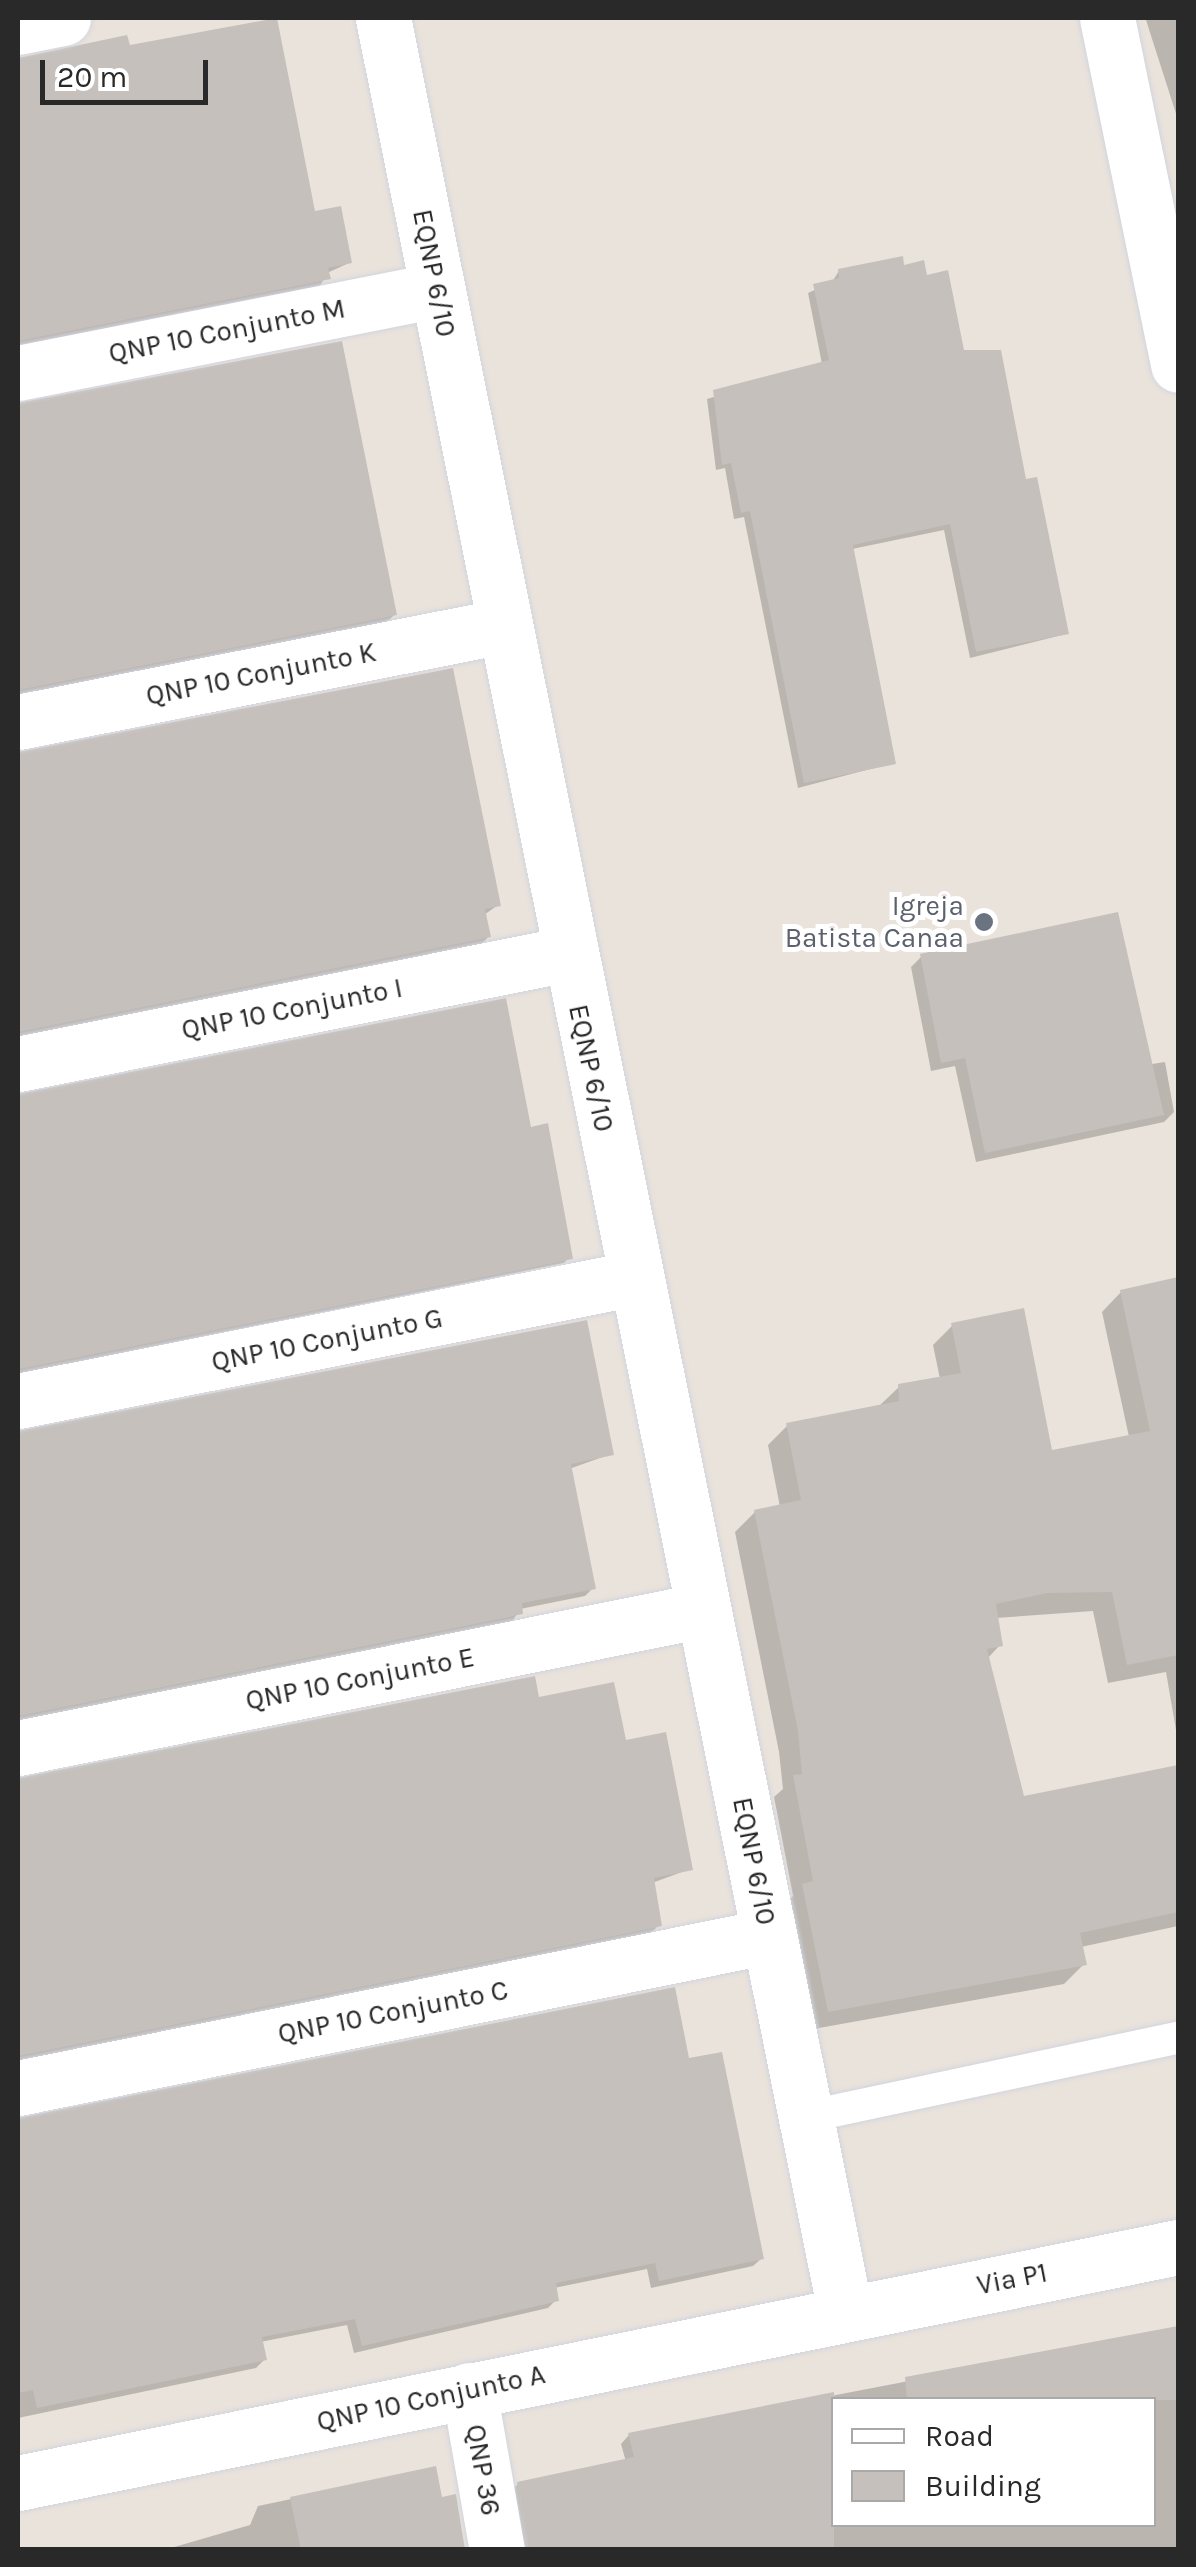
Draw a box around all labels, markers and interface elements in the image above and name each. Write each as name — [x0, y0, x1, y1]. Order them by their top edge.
scale bar — [45, 40, 212, 102]
text: 20 m — [57, 59, 127, 95]
street label: EQNP 6/10 — [405, 206, 463, 340]
street label: QNP 10 Conjunto M — [106, 292, 348, 370]
street label: QNP 10 Conjunto K — [143, 635, 379, 713]
place label: Igreja Batista Canaa — [785, 889, 964, 955]
marker: Igreja Batista Canaa — [973, 911, 995, 933]
street label: QNP 10 Conjunto I — [179, 971, 405, 1047]
street label: EQNP 6/10 — [561, 1001, 621, 1135]
street label: QNP 10 Conjunto G — [209, 1301, 445, 1379]
street label: QNP 10 Conjunto E — [243, 1640, 477, 1718]
street label: EQNP 6/10 — [725, 1794, 783, 1928]
street label: QNP 10 Conjunto C — [275, 1973, 511, 2051]
street label: Via P1 — [974, 2256, 1050, 2302]
street label: QNP 10 Conjunto A — [314, 2357, 548, 2439]
legend — [831, 2397, 1156, 2527]
text: Road — [925, 2418, 994, 2454]
street label: QNP 36 — [458, 2422, 508, 2518]
text: Building — [925, 2468, 1041, 2504]

